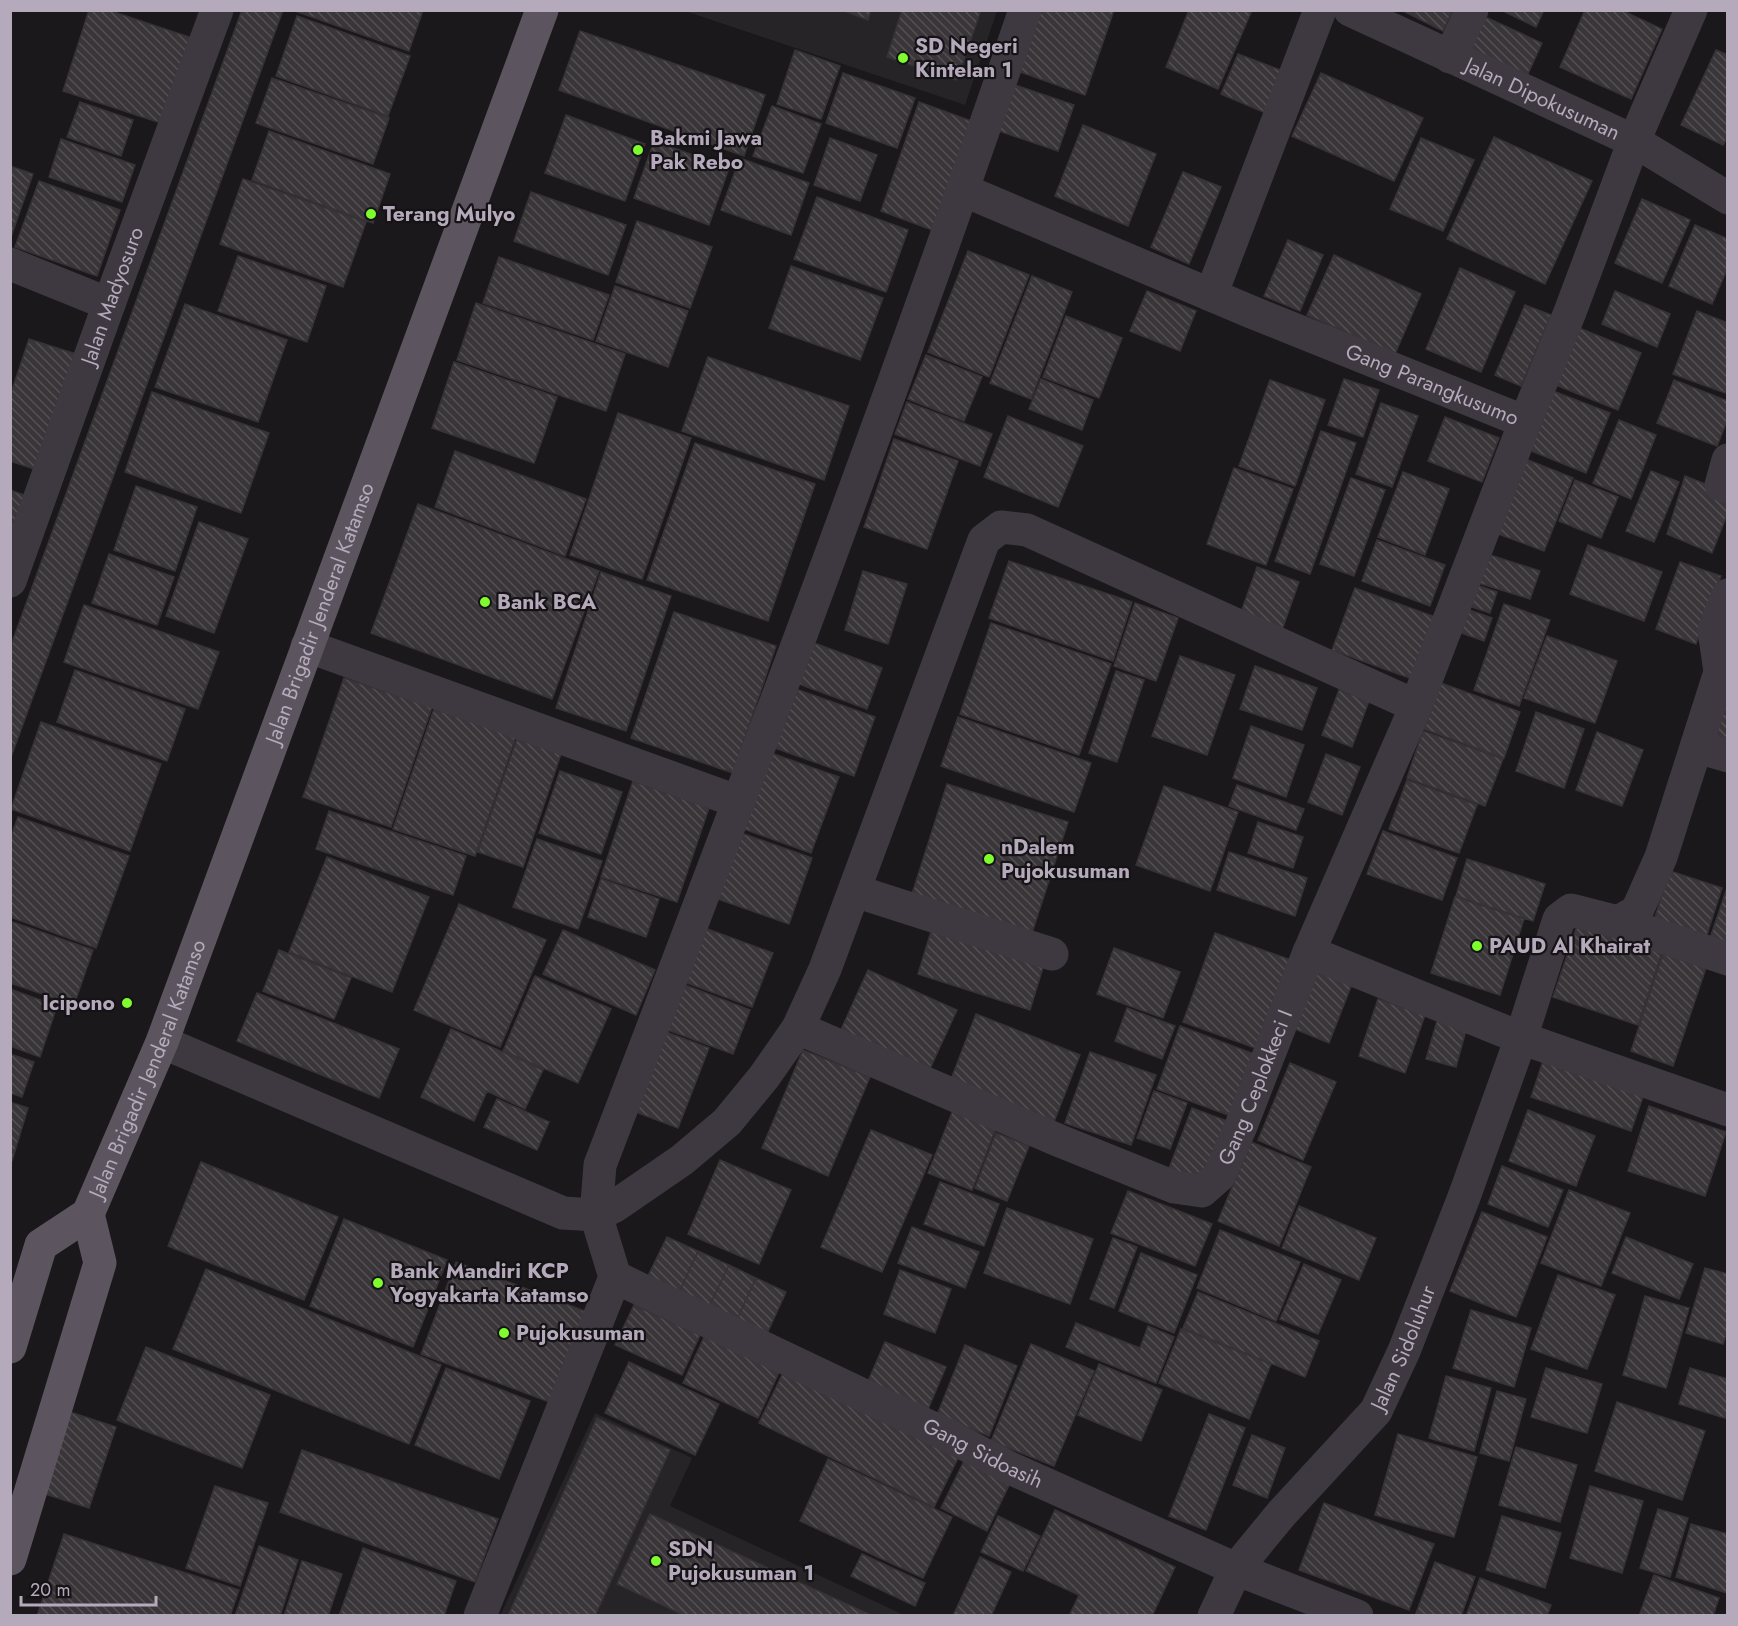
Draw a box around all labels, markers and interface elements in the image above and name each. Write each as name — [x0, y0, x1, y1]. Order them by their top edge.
place label: SD Negeri Kintelan 1 — [915, 31, 1018, 85]
street label: Jalan Dipokusuman — [1457, 49, 1625, 148]
marker: SD Negeri Kintelan 1 — [896, 51, 910, 65]
place label: Bakmi Jawa Pak Rebo — [650, 123, 762, 177]
marker: Bakmi Jawa Pak Rebo — [631, 143, 645, 157]
place label: Terang Mulyo — [383, 199, 515, 229]
marker: Terang Mulyo — [364, 207, 378, 221]
street label: Jalan Madyosuro — [72, 223, 151, 372]
street label: Gang Parangkusumo — [1341, 336, 1523, 433]
street label: Jalan Brigadir Jenderal Katamso — [257, 478, 382, 751]
place label: Bank BCA — [497, 587, 597, 617]
marker: Bank BCA — [478, 595, 492, 609]
place label: nDalem Pujokusuman — [1001, 832, 1130, 886]
marker: nDalem Pujokusuman — [982, 852, 996, 866]
place label: PAUD Al Khairat — [1489, 931, 1651, 961]
street label: Jalan Brigadir Jenderal Katamso — [80, 935, 213, 1205]
marker: PAUD Al Khairat — [1470, 939, 1484, 953]
place label: Icipono — [42, 988, 115, 1018]
marker: Icipono — [120, 996, 134, 1010]
street label: Gang Ceplokkeci I — [1211, 1005, 1300, 1170]
place label: Bank Mandiri KCP Yogyakarta Katamso — [389, 1256, 589, 1310]
marker: Bank Mandiri KCP Yogyakarta Katamso — [371, 1276, 385, 1290]
street label: Jalan Sidoluhur — [1362, 1280, 1443, 1418]
place label: Pujokusuman — [516, 1318, 645, 1348]
marker: Pujokusuman — [497, 1326, 511, 1340]
street label: Gang Sidoasih — [918, 1411, 1048, 1496]
place label: SDN Pujokusuman 1 — [668, 1534, 814, 1588]
marker: SDN Pujokusuman 1 — [649, 1554, 663, 1568]
scale bar — [21, 1569, 156, 1607]
text: 20 m — [30, 1577, 70, 1603]

